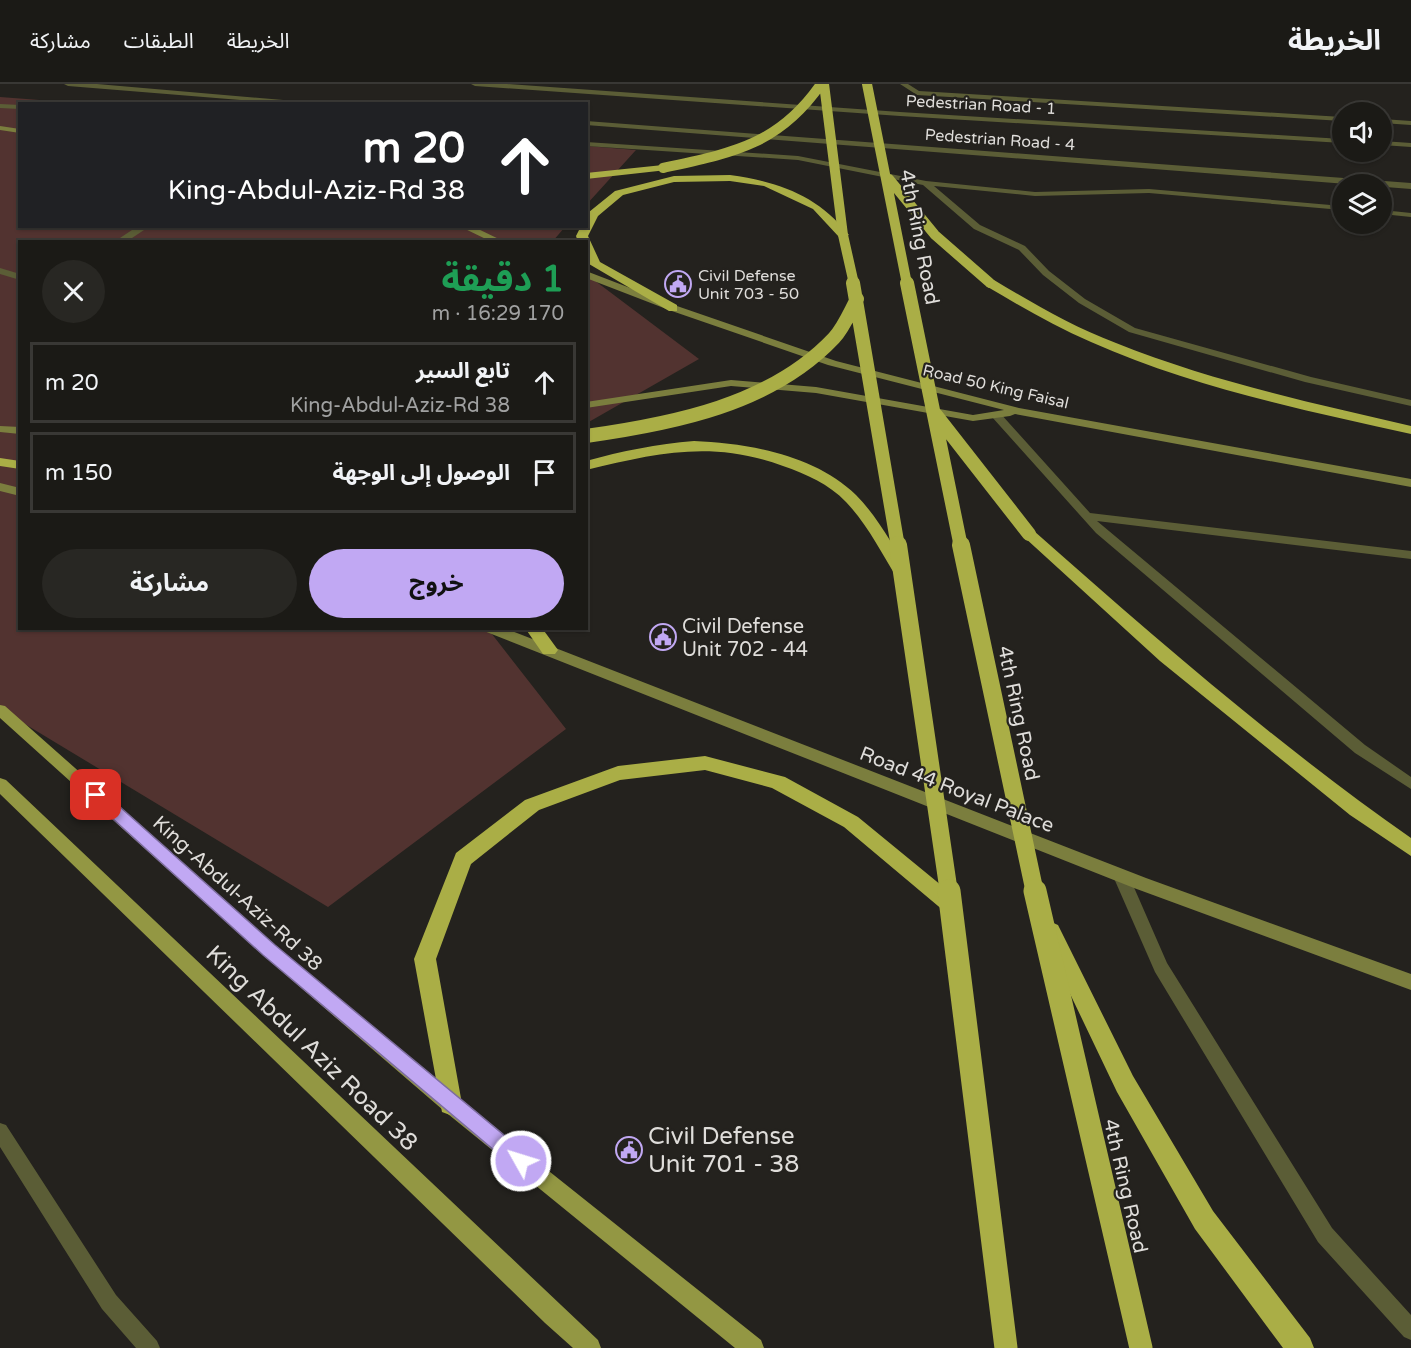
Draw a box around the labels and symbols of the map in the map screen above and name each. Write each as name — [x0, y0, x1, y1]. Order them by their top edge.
street label: Pedestrian Road - 1 — [905, 91, 1057, 119]
street label: Pedestrian Road - 4 — [924, 125, 1076, 155]
street label: 4th Ring Road — [894, 168, 944, 307]
place label: Civil Defense Unit 703 - 50 — [698, 266, 799, 304]
public building icon: Civil Defense Unit 703 - 50 — [663, 269, 693, 299]
street label: Road 50 King Faisal — [921, 360, 1071, 414]
place label: Civil Defense Unit 702 - 44 — [682, 615, 808, 662]
public building icon: Civil Defense Unit 702 - 44 — [648, 622, 678, 652]
street label: 4th Ring Road — [992, 644, 1044, 783]
street label: Road 44 Royal Palace — [856, 742, 1057, 838]
pin — [70, 769, 121, 820]
street label: King-Abdul-Aziz-Rd 38 — [148, 811, 327, 976]
street label: King Abdul Aziz Road 38 — [200, 939, 424, 1157]
street label: 4th Ring Road — [1098, 1117, 1152, 1256]
place label: Civil Defense Unit 701 - 38 — [648, 1122, 799, 1179]
position arrow — [489, 1129, 553, 1193]
public building icon: Civil Defense Unit 701 - 38 — [614, 1135, 644, 1165]

